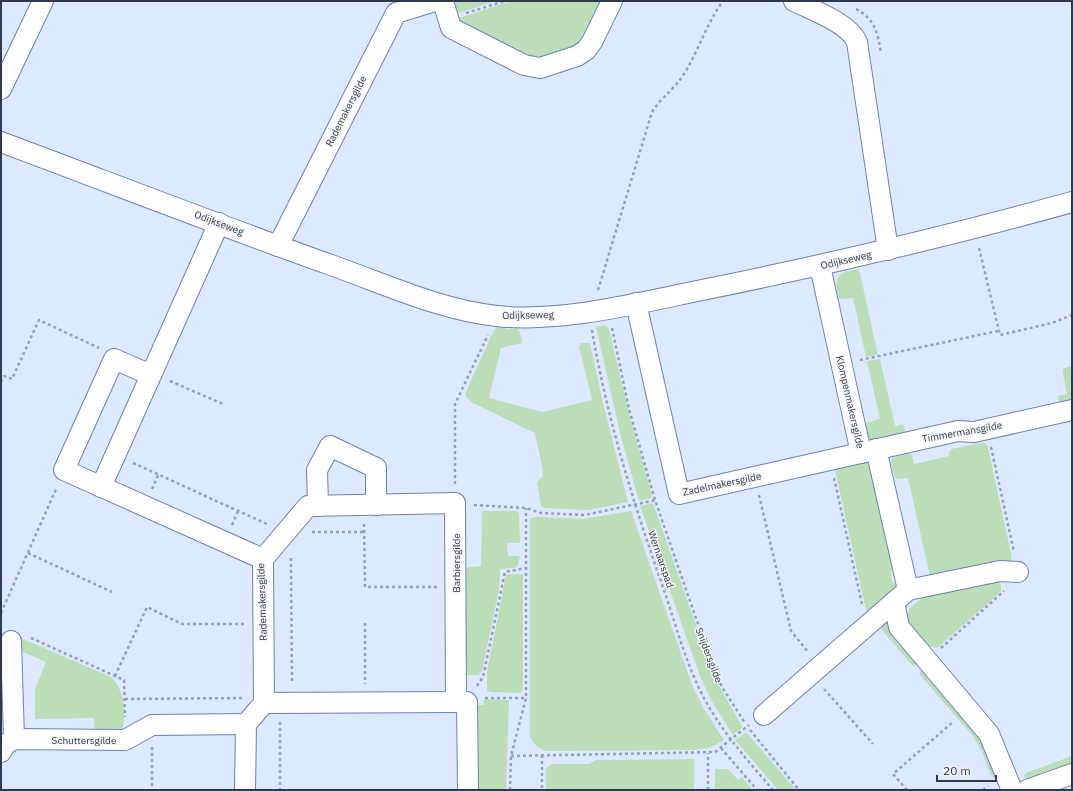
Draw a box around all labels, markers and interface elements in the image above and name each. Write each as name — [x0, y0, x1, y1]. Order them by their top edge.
street label: Rademakersgilde — [323, 73, 370, 149]
street label: Odijkseweg — [193, 208, 246, 239]
street label: Odijkseweg — [819, 248, 873, 272]
street label: Odijkseweg — [502, 308, 555, 322]
street label: Klompenmakersgilde — [833, 354, 867, 450]
street label: Timmermansgilde — [921, 418, 1004, 445]
street label: Zadelmakersgilde — [681, 469, 763, 499]
street label: Wernaarspad — [645, 529, 677, 589]
street label: Barbiersgilde — [450, 533, 463, 593]
street label: Rademakersgilde — [254, 562, 270, 641]
street label: Snijdersgilde — [693, 626, 726, 685]
street label: Schuttersgilde — [52, 734, 117, 747]
scale bar — [937, 757, 996, 783]
text: 20 m — [943, 763, 971, 778]

